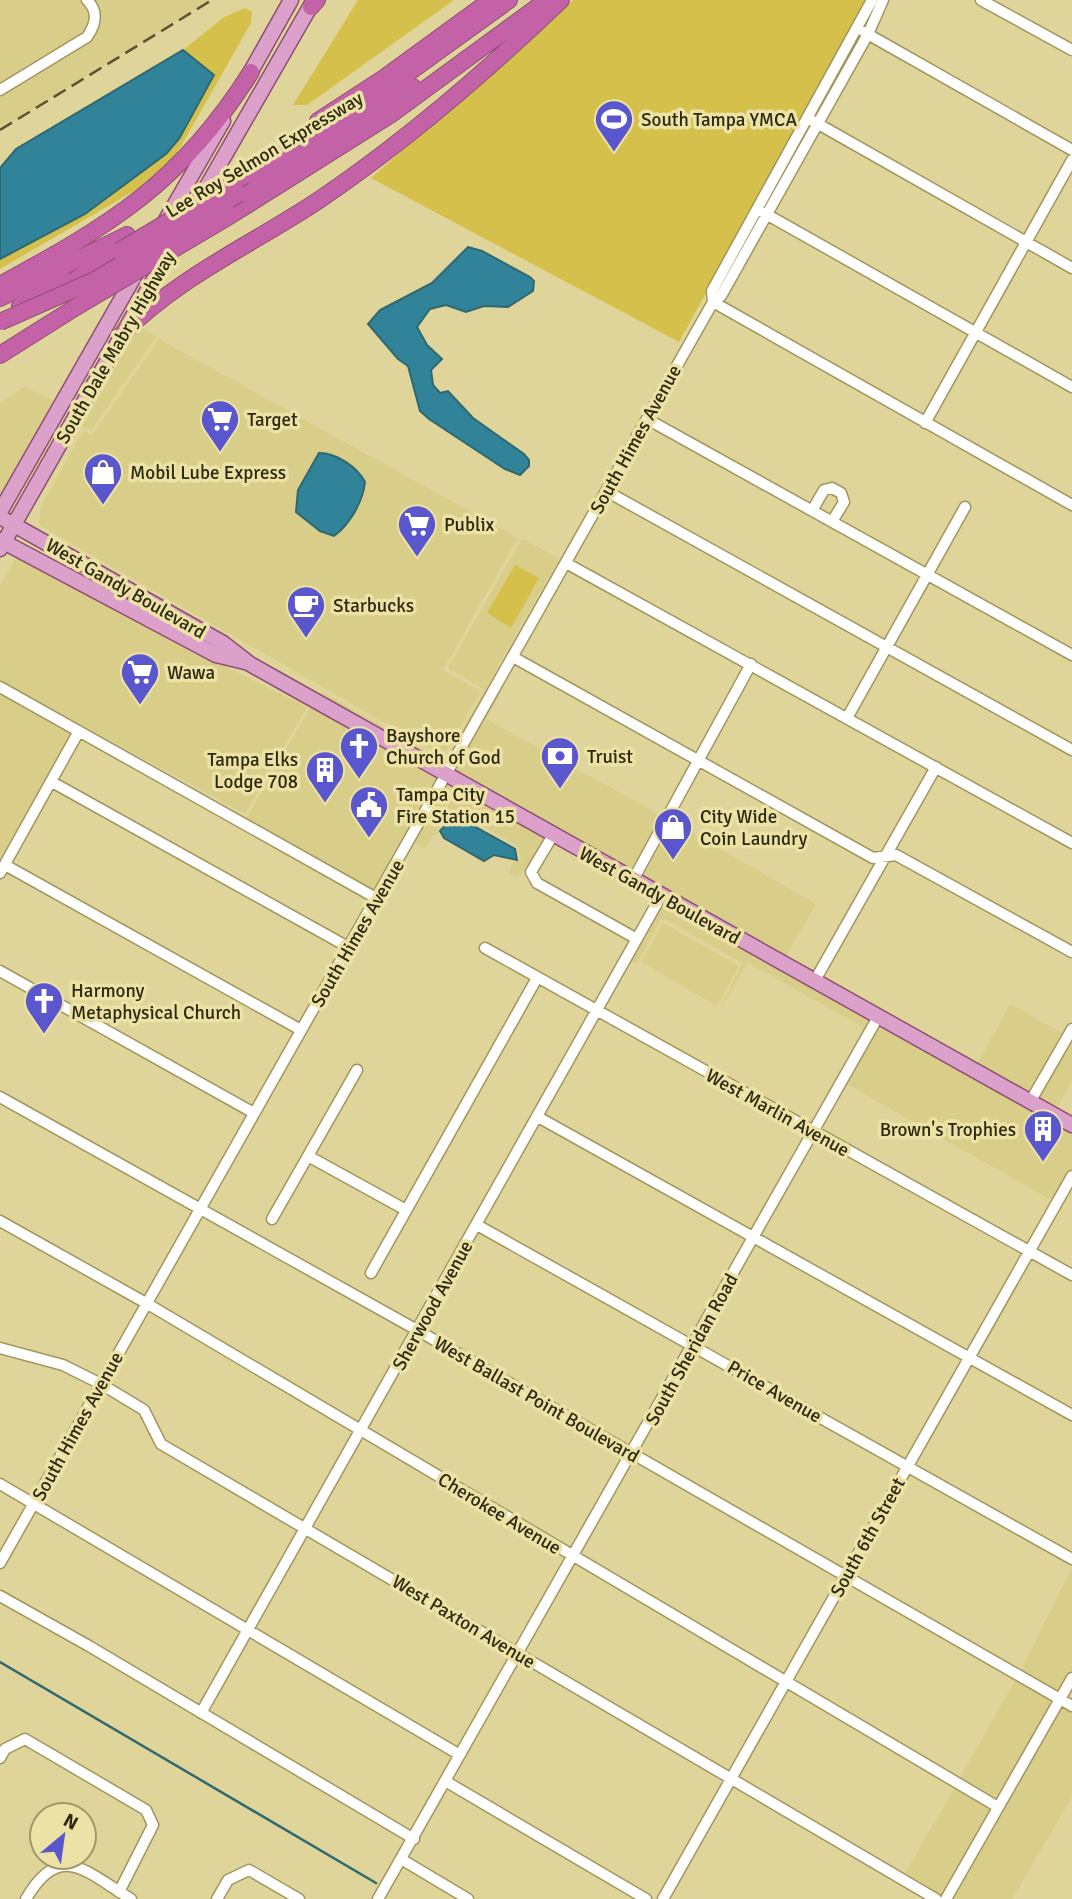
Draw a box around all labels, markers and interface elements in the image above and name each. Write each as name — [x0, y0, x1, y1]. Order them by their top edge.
street label: Lee Roy Selmon Expressway — [162, 86, 368, 223]
sports icon: South Tampa YMCA — [593, 98, 635, 153]
place label: South Tampa YMCA — [641, 108, 797, 132]
street label: South Dale Mabry Highway — [51, 247, 181, 448]
street label: South Himes Avenue — [585, 361, 687, 518]
supermarket icon: Target — [199, 398, 241, 453]
place label: Target — [247, 408, 298, 432]
shop icon: Mobil Lube Express — [82, 451, 124, 506]
place label: Mobil Lube Express — [130, 461, 286, 485]
supermarket icon: Publix — [396, 503, 438, 558]
place label: Publix — [444, 513, 494, 537]
street label: West Gandy Boulevard — [41, 533, 210, 645]
cafe icon: Starbucks — [285, 584, 327, 639]
place label: Starbucks — [333, 594, 414, 618]
supermarket icon: Wawa — [119, 651, 161, 706]
place label: Wawa — [167, 661, 215, 685]
place label: Bayshore Church of God — [386, 724, 501, 770]
church icon: Bayshore Church of God — [338, 725, 380, 780]
bank icon: Truist — [539, 735, 581, 790]
place label: Truist — [587, 745, 633, 769]
place label: Tampa Elks Lodge 708 — [207, 748, 298, 794]
building icon: Tampa Elks Lodge 708 — [304, 749, 346, 804]
place label: Tampa City Fire Station 15 — [396, 783, 515, 829]
public building icon: Tampa City Fire Station 15 — [348, 784, 390, 839]
place label: City Wide Coin Laundry — [700, 805, 808, 851]
shop icon: City Wide Coin Laundry — [652, 806, 694, 861]
street label: West Gandy Boulevard — [575, 842, 744, 950]
street label: South Himes Avenue — [306, 855, 410, 1012]
place label: Harmony Metaphysical Church — [71, 979, 241, 1025]
church icon: Harmony Metaphysical Church — [23, 980, 65, 1035]
street label: West Marlin Avenue — [701, 1063, 854, 1162]
building icon: Brown's Trophies — [1022, 1108, 1064, 1163]
place label: Brown's Trophies — [880, 1118, 1016, 1142]
street label: Sherwood Avenue — [387, 1236, 478, 1375]
street label: South Sheridan Road — [640, 1269, 744, 1430]
street label: West Ballast Point Boulevard — [430, 1331, 643, 1469]
street label: South Himes Avenue — [27, 1348, 129, 1505]
street label: Price Avenue — [723, 1355, 826, 1428]
street label: Cherokee Avenue — [433, 1468, 566, 1560]
street label: South 6th Street — [825, 1473, 911, 1601]
street label: West Paxton Avenue — [387, 1570, 540, 1674]
north arrow — [28, 1801, 98, 1871]
text: N — [59, 1808, 82, 1836]

